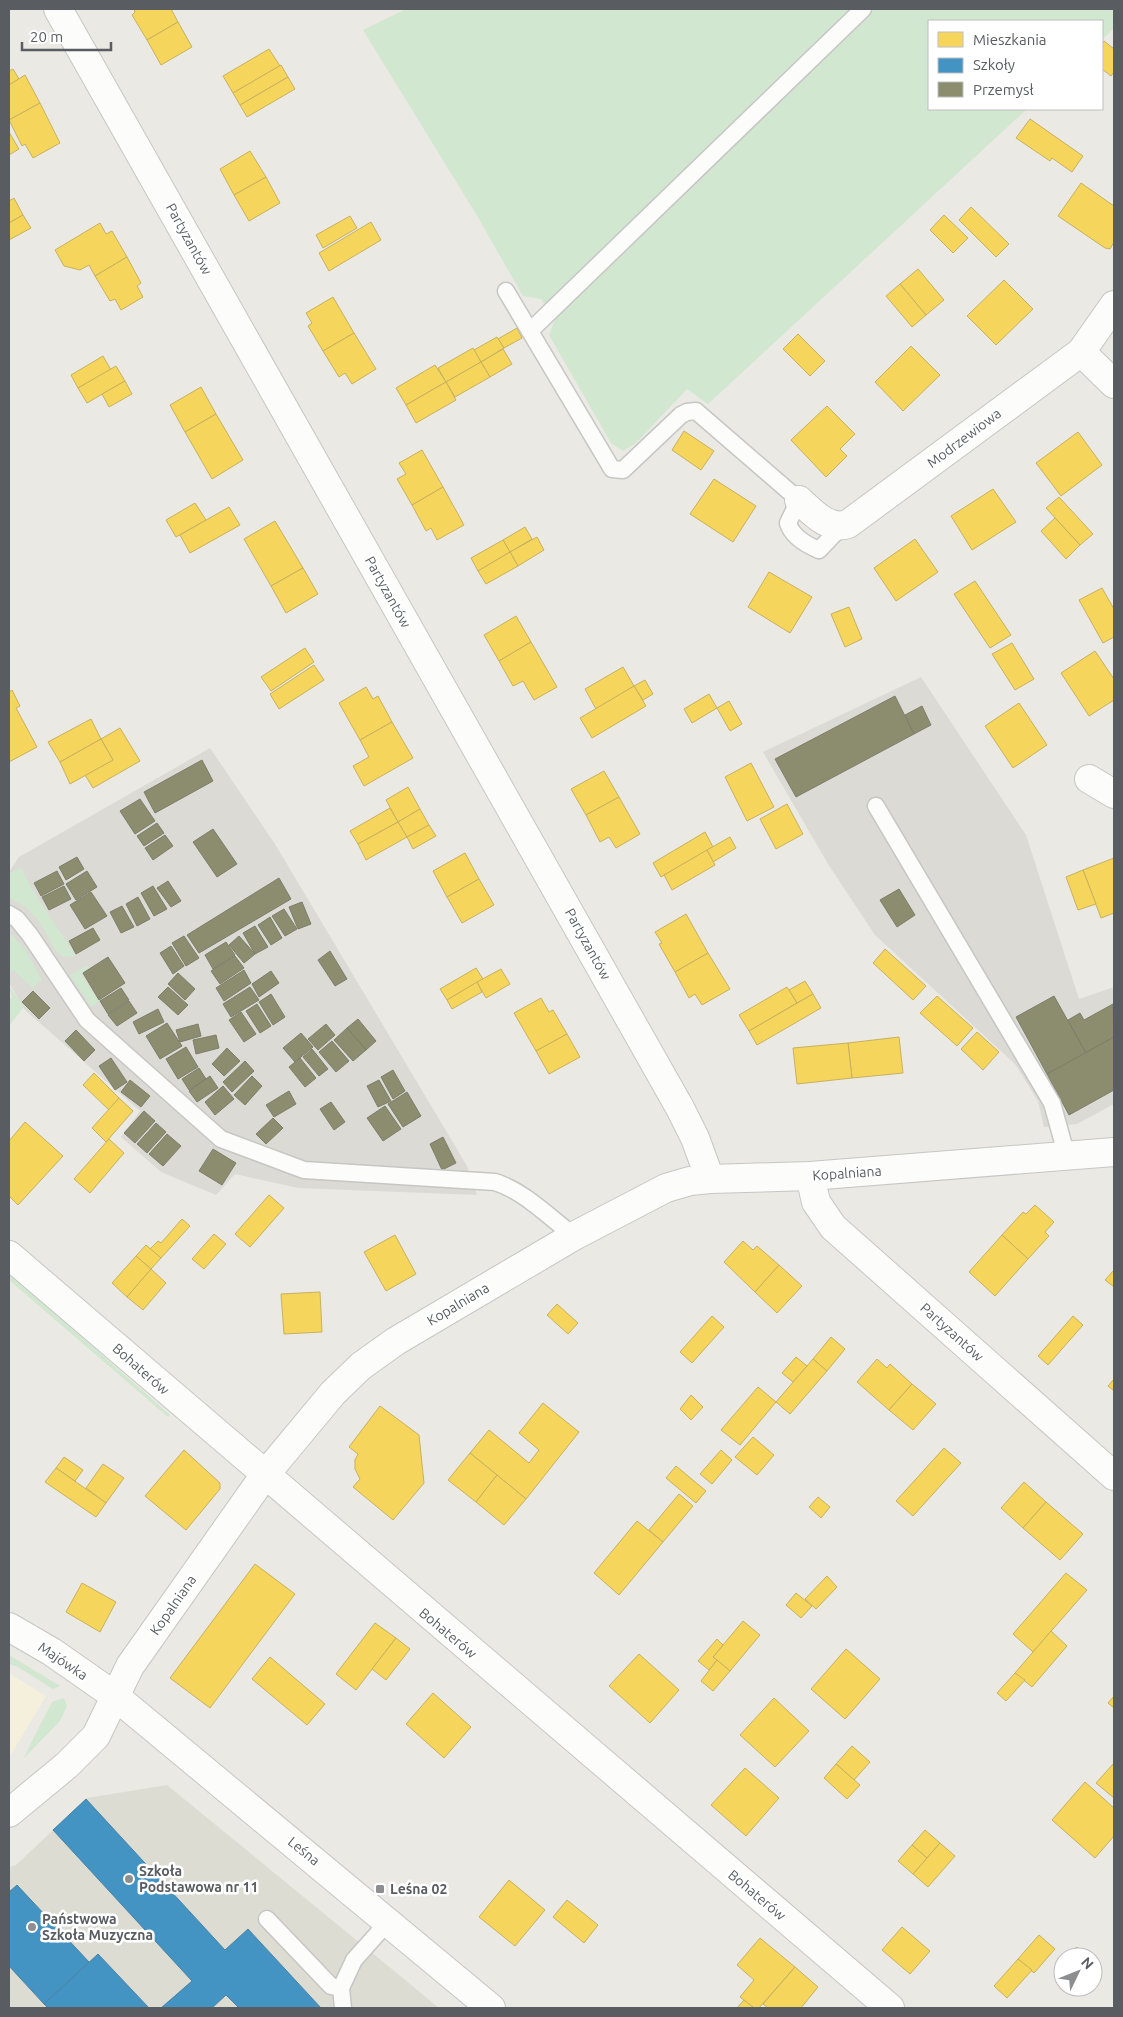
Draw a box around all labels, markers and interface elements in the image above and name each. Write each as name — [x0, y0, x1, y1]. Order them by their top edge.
scale bar — [22, 20, 111, 52]
legend — [928, 20, 1103, 110]
text: 20 m — [30, 28, 63, 45]
text: Mieszkania — [973, 31, 1047, 48]
text: Szkoły — [973, 56, 1015, 73]
text: Przemysł — [973, 81, 1033, 98]
street label: Partyzantów — [163, 201, 215, 278]
street label: Modrzewiowa — [924, 405, 1004, 471]
street label: Partyzantów — [362, 554, 414, 631]
street label: Partyzantów — [562, 906, 614, 983]
street label: Kopalniana — [812, 1163, 882, 1183]
street label: Kopalniana — [424, 1279, 492, 1329]
street label: Partyzantów — [917, 1300, 987, 1365]
street label: Bohaterów — [109, 1340, 173, 1398]
street label: Kopalniana — [147, 1572, 199, 1638]
street label: Bohaterów — [416, 1604, 480, 1662]
street label: Majówka — [35, 1639, 91, 1683]
street label: Leśna — [285, 1833, 323, 1869]
place label: Szkoła Podstawowa nr 11 — [139, 1863, 258, 1895]
street label: Bohaterów — [725, 1866, 789, 1924]
marker: Szkoła Podstawowa nr 11 — [123, 1873, 135, 1885]
place label: Leśna 02 — [390, 1881, 447, 1897]
marker: Leśna 02 — [374, 1883, 386, 1895]
place label: Państwowa Szkoła Muzyczna — [42, 1911, 153, 1943]
marker: Państwowa Szkoła Muzyczna — [26, 1921, 38, 1933]
north arrow — [1053, 1947, 1103, 1997]
text: N — [1078, 1954, 1097, 1972]

